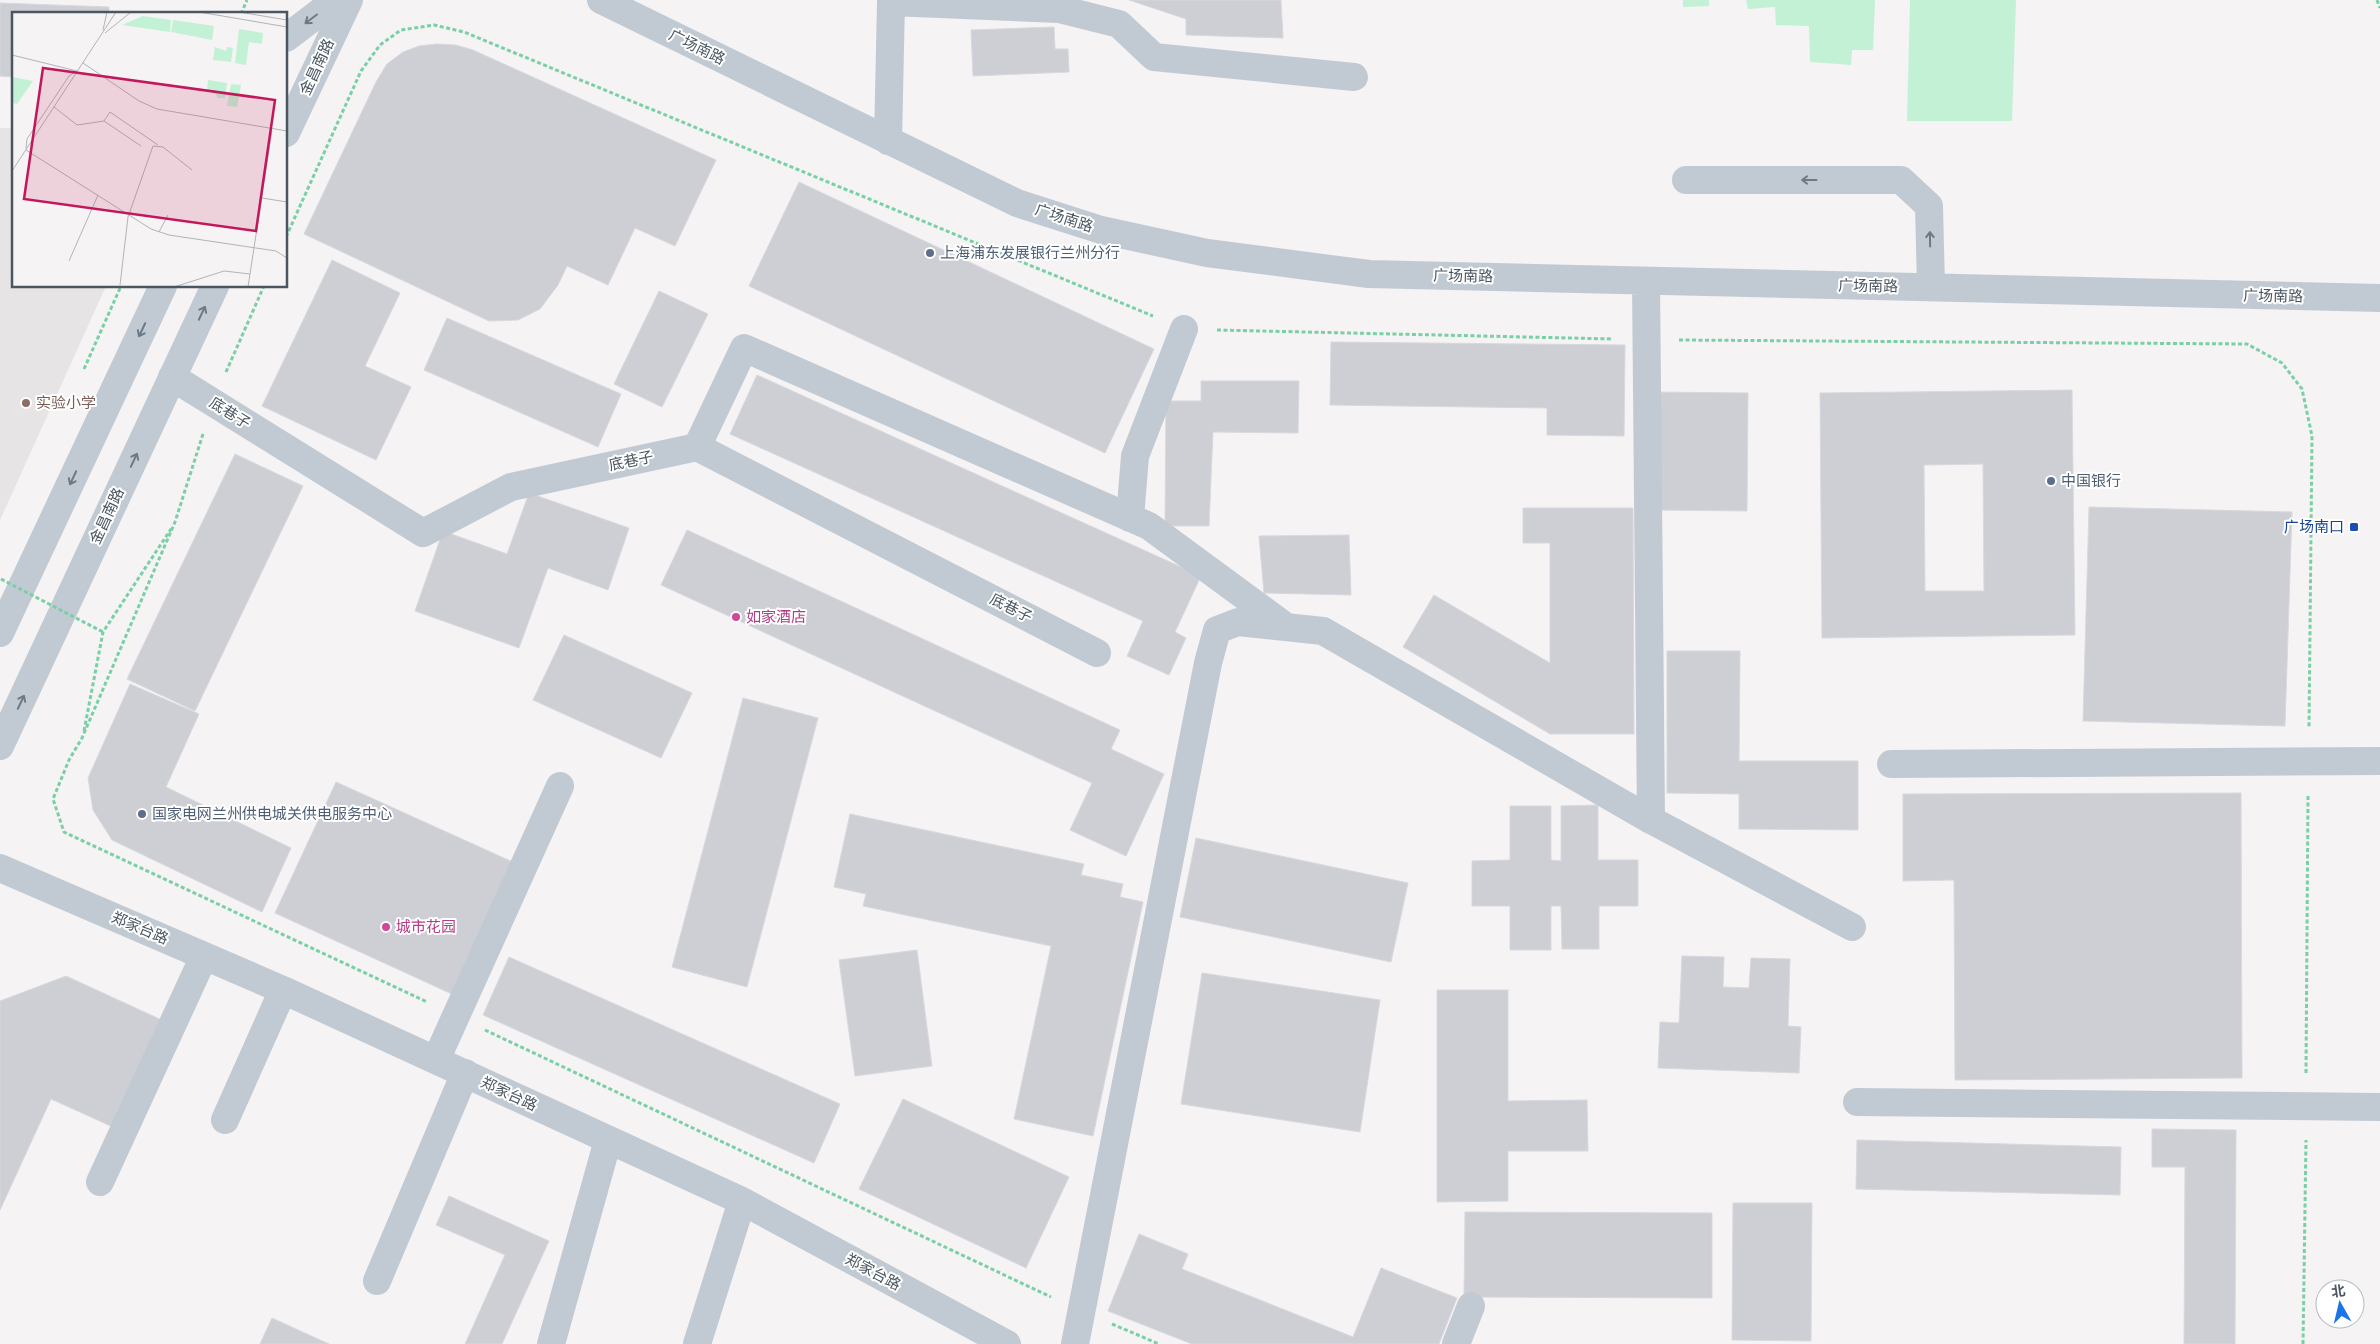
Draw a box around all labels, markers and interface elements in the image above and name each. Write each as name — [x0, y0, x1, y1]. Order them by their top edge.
inset map — [12, 12, 288, 288]
one-way arrow — [304, 14, 318, 24]
street label: 广场南路 — [666, 26, 728, 68]
street label: 金昌南路 — [296, 36, 338, 98]
one-way arrow — [1802, 175, 1818, 185]
street label: 广场南路 — [1033, 200, 1095, 236]
one-way arrow — [1925, 231, 1935, 247]
place label: 上海浦东发展银行兰州分行 — [940, 244, 1120, 262]
marker: 上海浦东发展银行兰州分行 — [924, 247, 936, 259]
street label: 广场南路 — [1433, 266, 1493, 286]
street label: 广场南路 — [1838, 276, 1898, 296]
street label: 广场南路 — [2243, 286, 2303, 306]
one-way arrow — [198, 306, 208, 321]
one-way arrow — [137, 322, 147, 337]
street label: 底巷子 — [206, 393, 254, 433]
place label: 实验小学 — [36, 394, 96, 412]
marker: 实验小学 — [20, 397, 32, 409]
street label: 底巷子 — [607, 448, 655, 474]
one-way arrow — [129, 453, 139, 468]
one-way arrow — [68, 470, 78, 485]
place label: 中国银行 — [2061, 472, 2121, 490]
marker: 中国银行 — [2045, 475, 2057, 487]
street label: 金昌南路 — [86, 485, 128, 547]
place label: 广场南口 — [2284, 518, 2344, 536]
marker: 广场南口 — [2348, 521, 2360, 533]
street label: 底巷子 — [987, 590, 1035, 626]
place label: 如家酒店 — [746, 608, 806, 626]
marker: 如家酒店 — [730, 611, 742, 623]
one-way arrow — [16, 695, 26, 710]
place label: 国家电网兰州供电城关供电服务中心 — [152, 805, 392, 823]
marker: 国家电网兰州供电城关供电服务中心 — [136, 808, 148, 820]
street label: 郑家台路 — [109, 908, 171, 948]
place label: 城市花园 — [396, 918, 456, 936]
marker: 城市花园 — [380, 921, 392, 933]
street label: 郑家台路 — [478, 1073, 540, 1115]
street label: 郑家台路 — [842, 1250, 904, 1294]
north arrow — [2315, 1279, 2365, 1329]
text: 北 — [2330, 1282, 2346, 1300]

